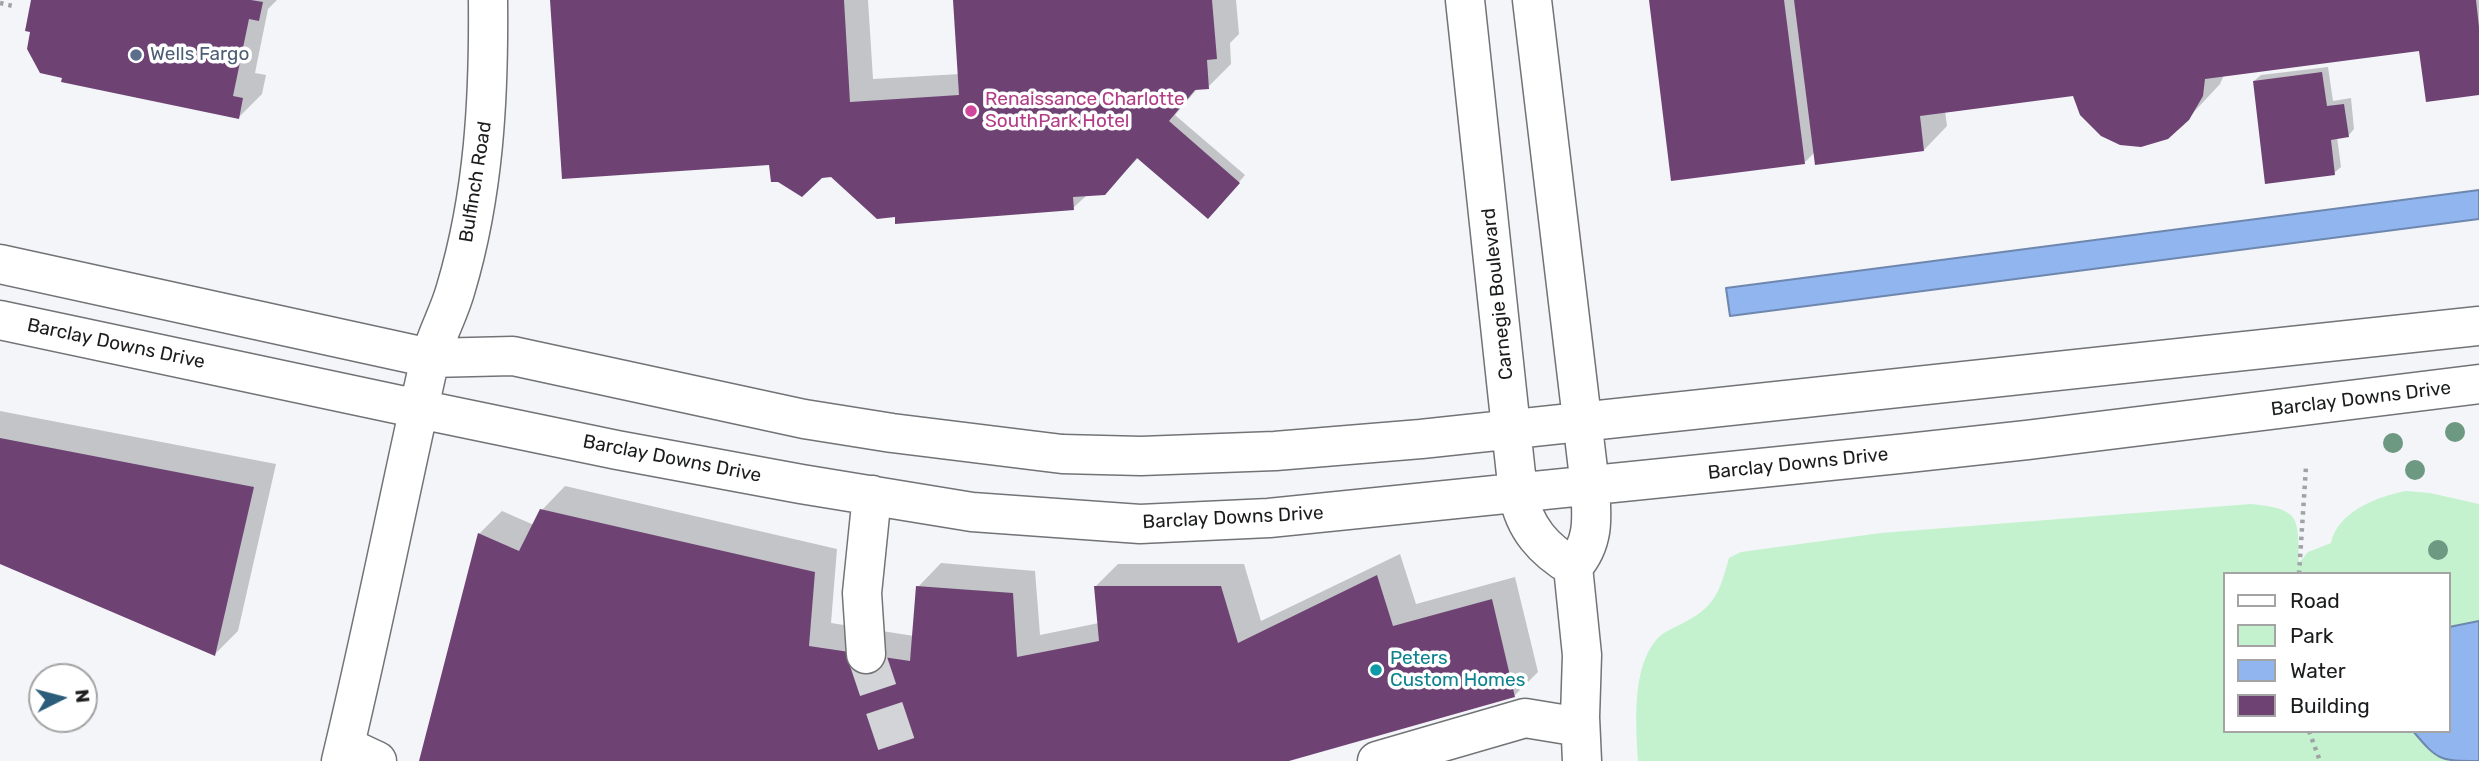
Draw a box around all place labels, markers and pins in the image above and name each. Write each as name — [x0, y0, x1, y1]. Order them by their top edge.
place label: Wells Fargo — [150, 44, 249, 66]
marker: Wells Fargo — [128, 47, 144, 63]
place label: Renaissance Charlotte SouthPark Hotel — [985, 89, 1185, 133]
marker: Renaissance Charlotte SouthPark Hotel — [963, 103, 979, 119]
place label: Peters Custom Homes — [1390, 648, 1525, 692]
marker: Peters Custom Homes — [1368, 662, 1384, 678]

